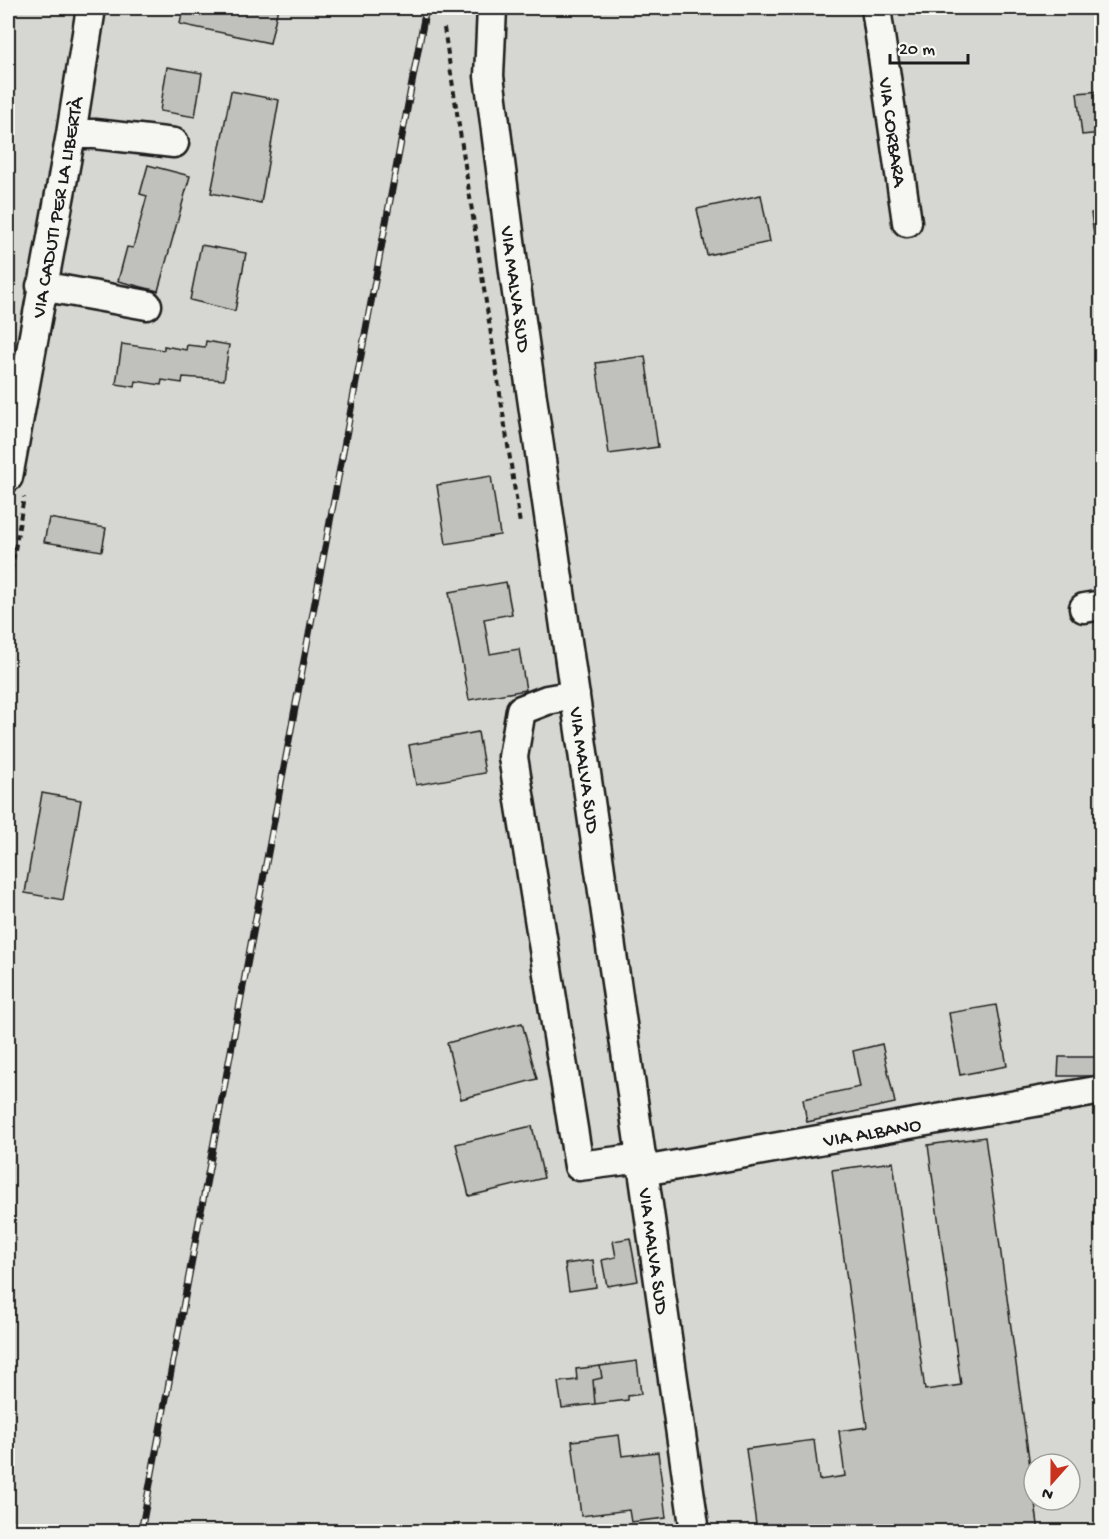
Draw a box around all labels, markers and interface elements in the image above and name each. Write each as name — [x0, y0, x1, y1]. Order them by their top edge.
scale bar — [890, 27, 968, 65]
text: 20 m — [899, 40, 935, 61]
street label: VIA CORBARA — [871, 75, 910, 190]
street label: VIA CADUTI PER LA LIBERTÀ — [27, 94, 90, 321]
street label: VIA MALVA SUD — [493, 224, 534, 355]
street label: VIA MALVA SUD — [562, 705, 603, 836]
street label: VIA ALBANO — [821, 1115, 923, 1155]
street label: VIA MALVA SUD — [631, 1186, 672, 1317]
north arrow — [1022, 1452, 1082, 1512]
text: N — [1039, 1482, 1056, 1503]

